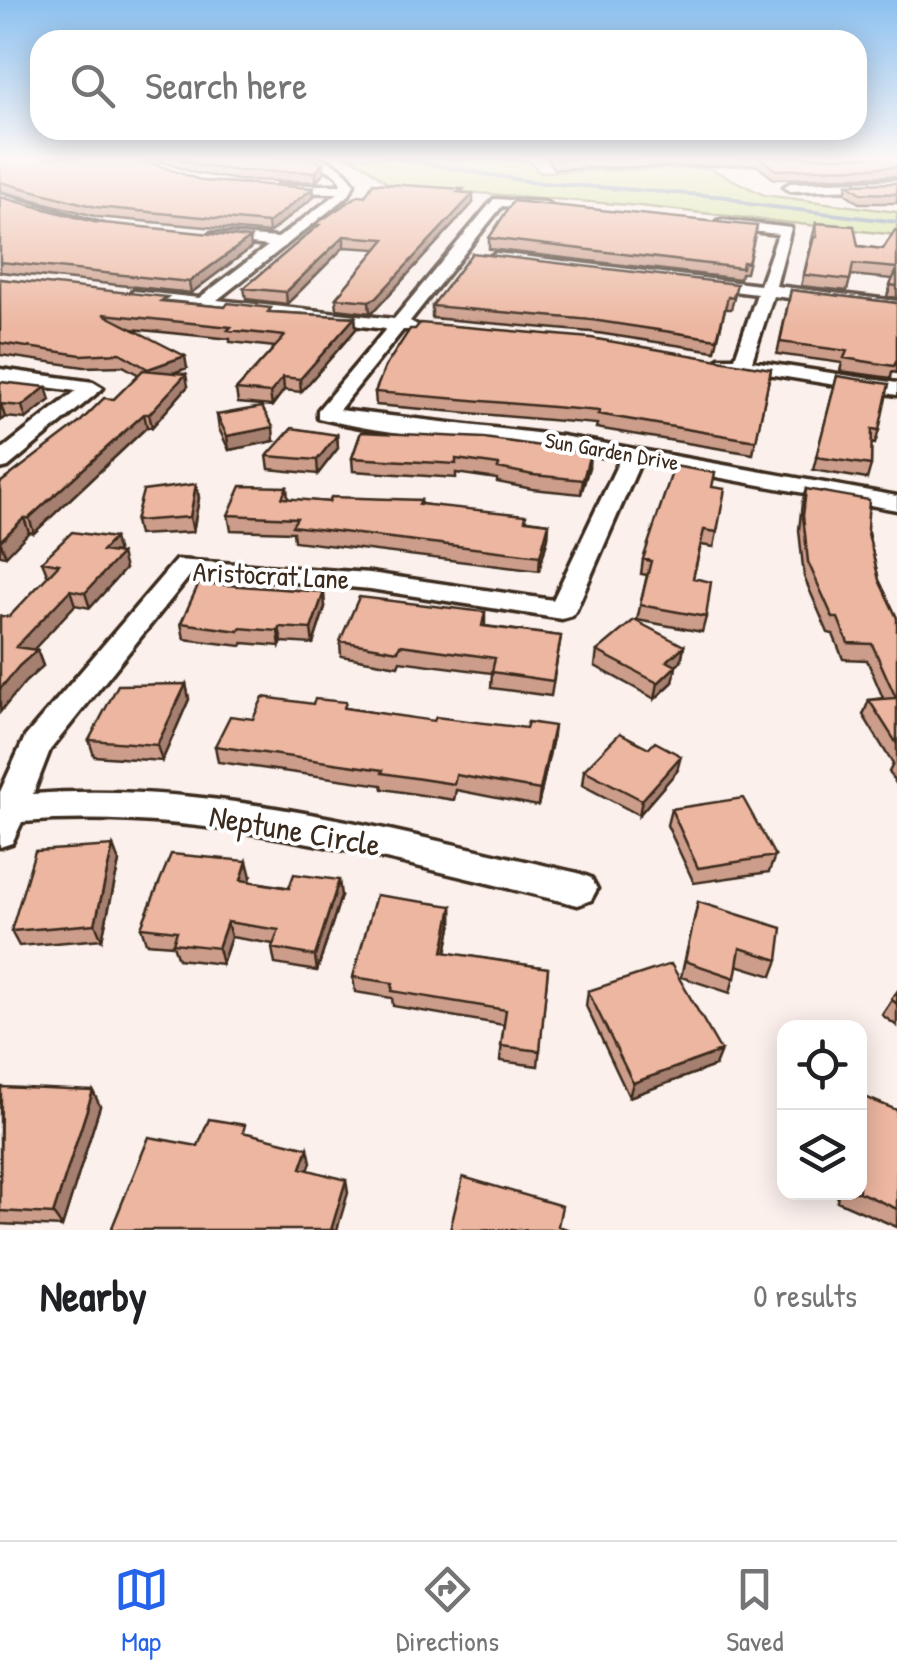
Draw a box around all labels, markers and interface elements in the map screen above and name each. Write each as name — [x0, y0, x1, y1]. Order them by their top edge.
search box — [30, 30, 867, 140]
icon: search — [65, 58, 120, 113]
text: Search here — [145, 59, 307, 111]
street label: Sun Garden Drive — [543, 424, 681, 478]
street label: Aristocrat Lane — [192, 552, 350, 598]
street label: Neptune Circle — [206, 794, 384, 866]
map controls — [777, 1020, 867, 1200]
button: locate — [777, 1020, 867, 1110]
button: layers — [777, 1110, 867, 1200]
text: Nearby — [40, 1267, 147, 1324]
text: 0 results — [753, 1274, 857, 1317]
tab: Map — [114, 1562, 169, 1660]
tab: Directions — [396, 1562, 499, 1660]
tab: Saved — [726, 1562, 783, 1660]

